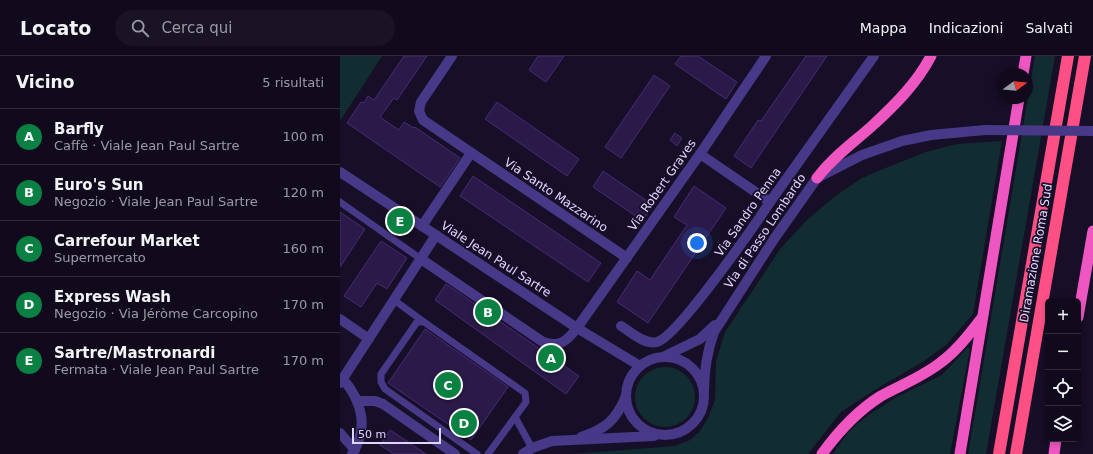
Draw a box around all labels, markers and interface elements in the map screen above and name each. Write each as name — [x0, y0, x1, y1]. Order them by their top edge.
search box — [115, 10, 395, 46]
text: Locato — [20, 17, 91, 39]
icon: search — [129, 17, 151, 39]
text: Cerca qui — [161, 19, 232, 37]
text: Mappa — [860, 20, 907, 36]
text: Indicazioni — [929, 20, 1003, 36]
text: Salvati — [1025, 20, 1073, 36]
north arrow — [997, 68, 1033, 104]
text: Vicino — [16, 72, 74, 92]
text: 5 risultati — [262, 75, 324, 90]
text: Barfly — [54, 120, 104, 138]
text: A — [24, 129, 34, 144]
text: 100 m — [282, 129, 324, 144]
street label: Via Robert Graves — [625, 137, 699, 233]
text: Caffè · Viale Jean Paul Sartre — [54, 138, 239, 153]
street label: Via Santo Mazzarino — [502, 155, 610, 235]
street label: Via Sandro Penna — [712, 165, 784, 259]
street label: Via di Passo Lombardo — [721, 171, 809, 291]
text: Euro's Sun — [54, 176, 144, 194]
street label: Diramazione Roma Sud — [1017, 183, 1055, 323]
text: B — [24, 185, 34, 200]
text: 120 m — [282, 185, 324, 200]
text: Negozio · Viale Jean Paul Sartre — [54, 194, 258, 209]
pin: E — [387, 206, 413, 236]
street label: Viale Jean Paul Sartre — [438, 218, 554, 300]
text: Carrefour Market — [54, 232, 200, 250]
your location — [687, 233, 707, 253]
text: C — [24, 241, 34, 256]
text: 160 m — [282, 241, 324, 256]
text: Supermercato — [54, 250, 146, 265]
text: Express Wash — [54, 288, 171, 306]
text: D — [24, 297, 34, 312]
text: 170 m — [282, 297, 324, 312]
pin: B — [475, 297, 501, 327]
map controls — [1045, 298, 1081, 442]
button: + — [1045, 298, 1081, 334]
text: Negozio · Via Jéròme Carcopino — [54, 306, 258, 321]
button: − — [1045, 334, 1081, 370]
pin: A — [538, 343, 564, 373]
text: Sartre/Mastronardi — [54, 344, 215, 362]
text: E — [25, 353, 33, 368]
text: 170 m — [282, 353, 324, 368]
text: Fermata · Viale Jean Paul Sartre — [54, 362, 259, 377]
pin: C — [435, 370, 461, 400]
button: locate — [1045, 370, 1081, 406]
button: layers — [1045, 406, 1081, 442]
pin: D — [451, 408, 477, 438]
scale bar — [352, 426, 441, 445]
text: 50 m — [358, 428, 386, 441]

